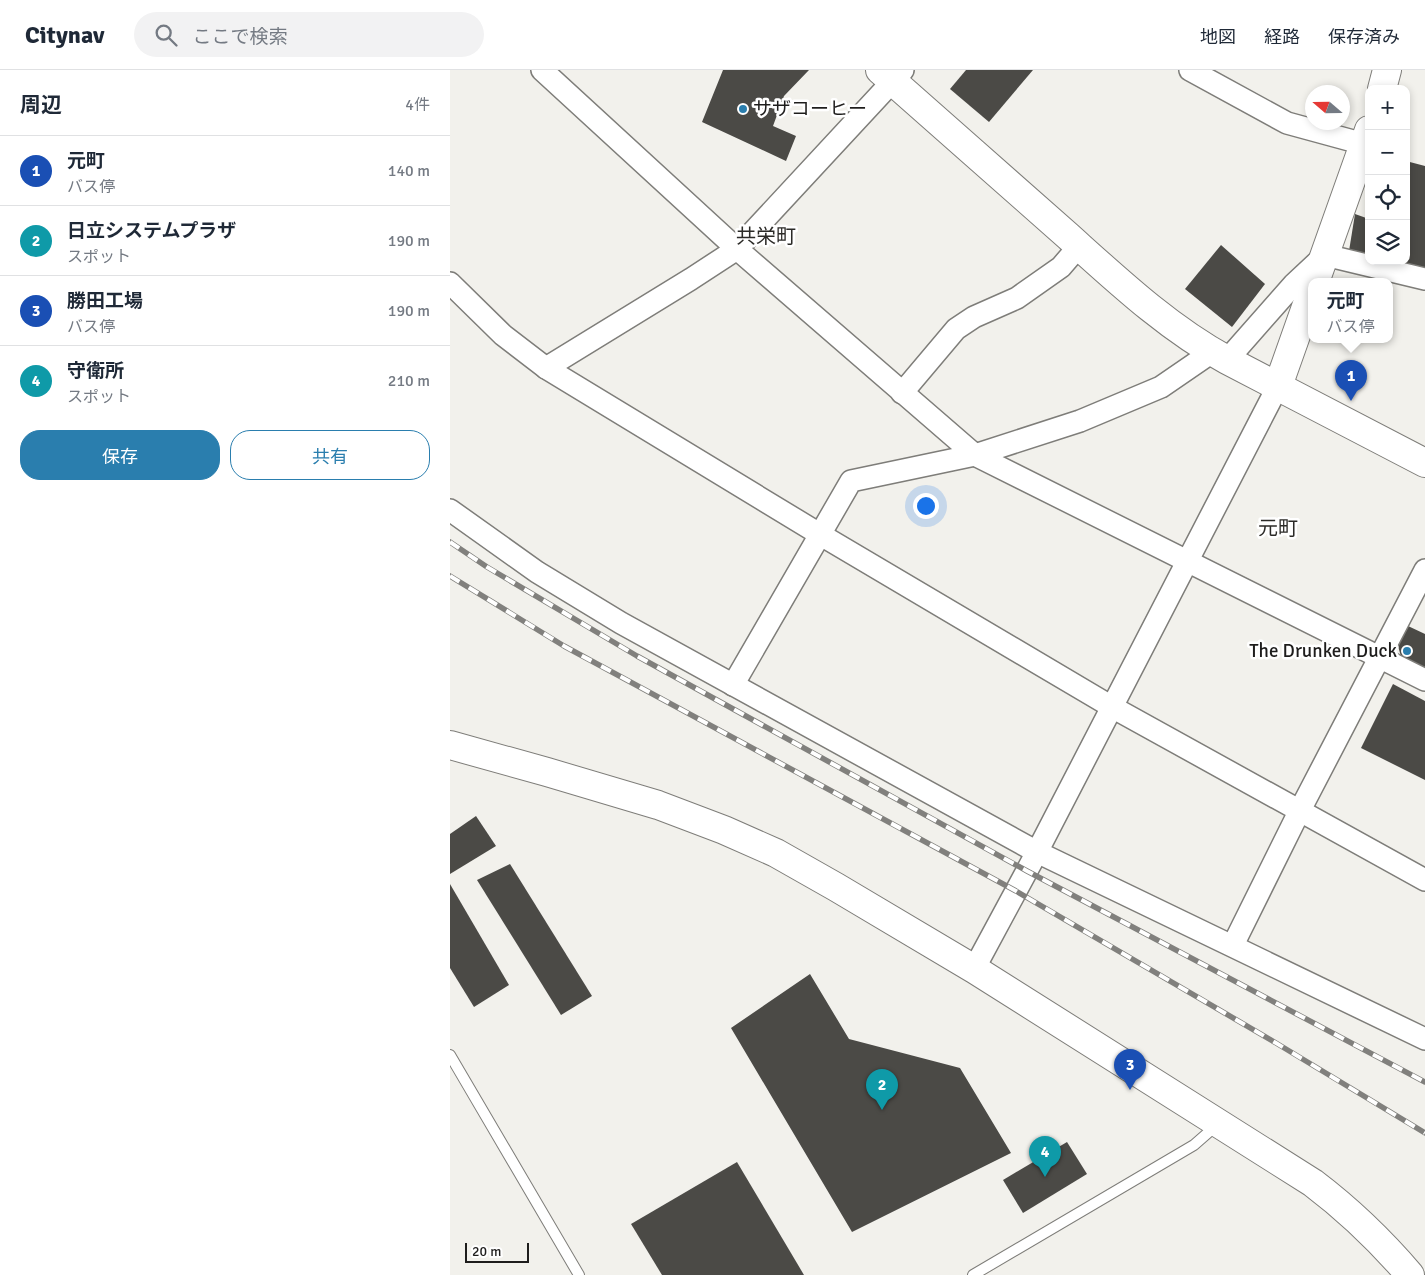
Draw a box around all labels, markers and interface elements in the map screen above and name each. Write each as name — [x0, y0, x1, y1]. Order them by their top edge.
search box — [134, 12, 484, 57]
text: Citynav — [25, 20, 104, 50]
icon: search — [152, 21, 180, 49]
text: ここで検索 — [192, 25, 287, 49]
text: 地図 — [1200, 26, 1236, 48]
text: 経路 — [1264, 26, 1300, 48]
text: 保存済み — [1328, 26, 1400, 48]
north arrow — [1305, 85, 1350, 130]
map controls — [1365, 85, 1410, 265]
button: + — [1365, 85, 1410, 130]
text: 周辺 — [20, 92, 62, 118]
text: 4件 — [405, 95, 430, 115]
place label: サザコーヒー — [753, 97, 867, 121]
marker: サザコーヒー — [737, 103, 749, 115]
button: − — [1365, 130, 1410, 175]
text: 元町 — [67, 149, 105, 173]
text: 1 — [32, 161, 40, 181]
text: 140 m — [388, 161, 430, 181]
button: locate — [1365, 175, 1410, 220]
text: バス停 — [67, 177, 115, 197]
text: 日立システムプラザ — [67, 219, 236, 243]
button: layers — [1365, 220, 1410, 265]
district label: 共栄町 — [736, 224, 796, 249]
text: 2 — [32, 231, 40, 251]
text: 190 m — [388, 231, 430, 251]
text: スポット — [67, 247, 131, 267]
popup — [1308, 278, 1393, 343]
text: 勝田工場 — [67, 289, 143, 313]
text: 元町 — [1326, 289, 1365, 313]
text: 3 — [32, 301, 40, 321]
text: 190 m — [388, 301, 430, 321]
text: バス停 — [67, 317, 115, 337]
text: バス停 — [1326, 317, 1375, 337]
text: 守衛所 — [67, 359, 124, 383]
pin: 1 — [1335, 360, 1367, 401]
text: 4 — [32, 371, 40, 391]
text: 210 m — [388, 371, 430, 391]
text: スポット — [67, 387, 131, 407]
button: 保存 — [20, 430, 220, 480]
button: 共有 — [230, 430, 430, 480]
your location — [913, 493, 939, 519]
district label: 元町 — [1258, 516, 1298, 541]
place label: The Drunken Duck — [1249, 639, 1397, 663]
marker: The Drunken Duck — [1401, 645, 1413, 657]
pin: 3 — [1114, 1049, 1146, 1090]
pin: 2 — [866, 1069, 898, 1110]
pin: 4 — [1029, 1136, 1061, 1177]
scale bar — [465, 1240, 529, 1263]
text: 20 m — [472, 1243, 501, 1260]

